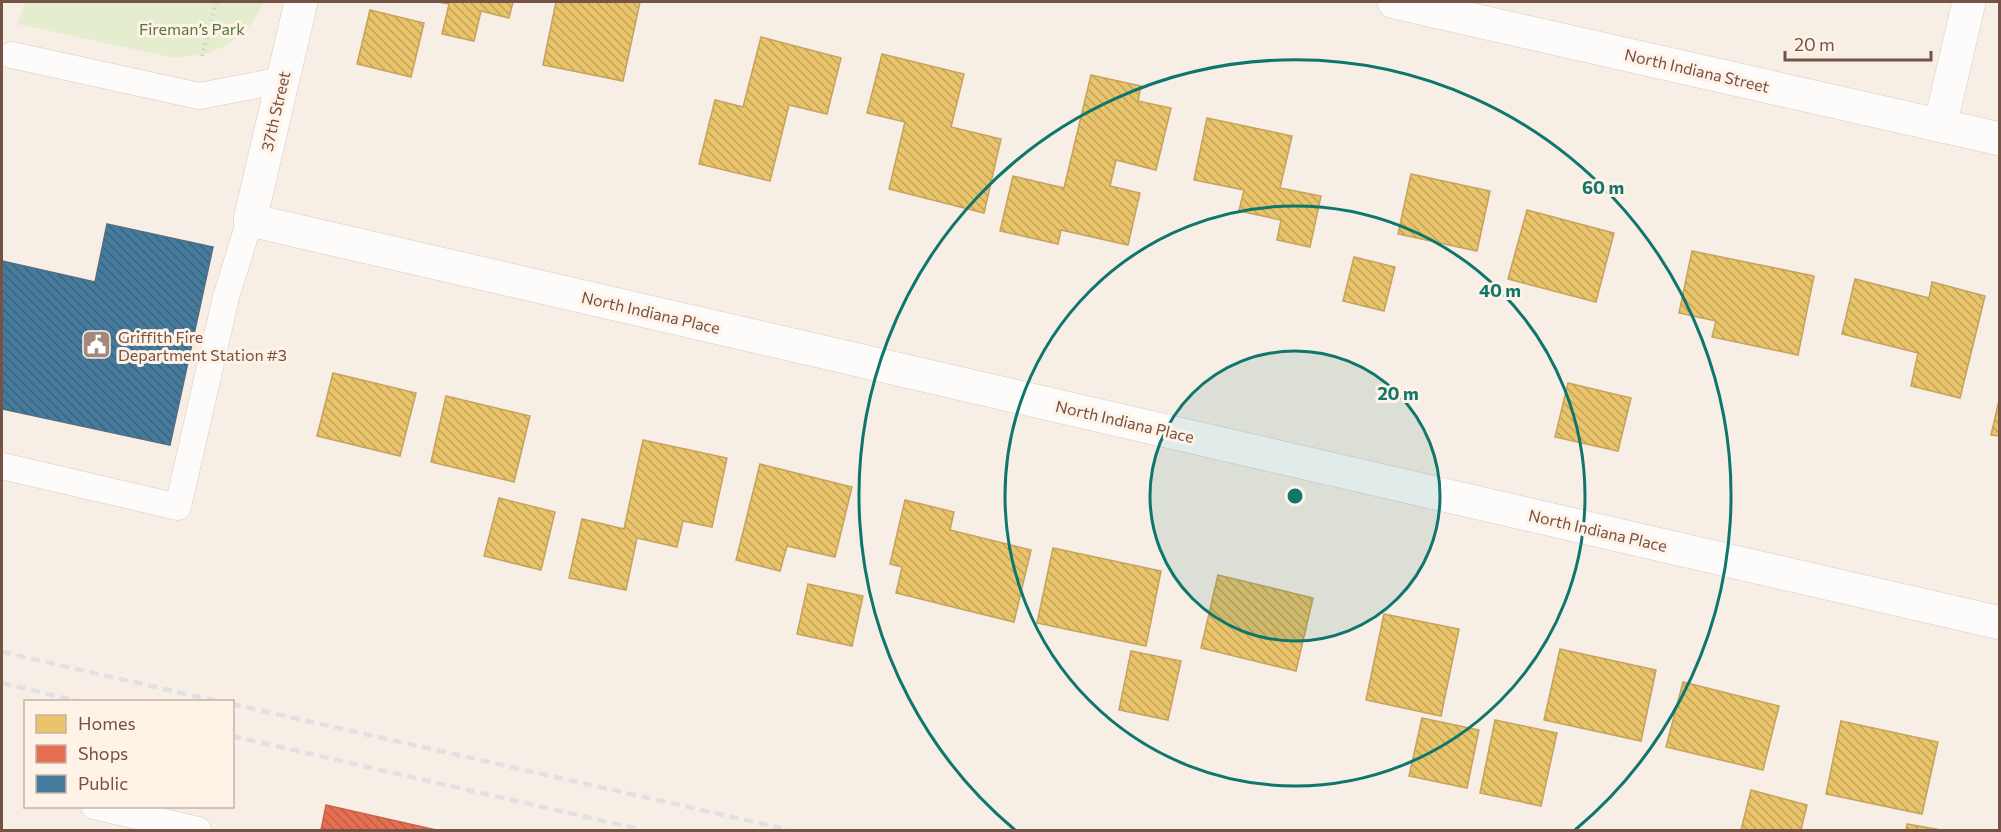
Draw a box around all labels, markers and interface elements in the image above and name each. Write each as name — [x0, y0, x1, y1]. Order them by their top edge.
park label: Fireman’s Park — [139, 19, 245, 38]
scale bar — [1785, 24, 1930, 62]
text: 20 m — [1794, 33, 1835, 55]
street label: North Indiana Street — [1623, 44, 1772, 96]
street label: 37th Street — [257, 69, 294, 153]
text: 60 m — [1582, 176, 1624, 198]
text: 40 m — [1479, 279, 1521, 301]
street label: North Indiana Place — [580, 287, 722, 337]
place label: Griffith Fire Department Station #3 — [118, 327, 287, 364]
public building icon: Griffith Fire Department Station #3 — [81, 329, 113, 361]
text: 20 m — [1377, 382, 1419, 404]
street label: North Indiana Place — [1054, 396, 1196, 446]
centre of rings — [1285, 486, 1305, 506]
street label: North Indiana Place — [1527, 505, 1669, 555]
legend — [24, 700, 234, 808]
text: Homes — [78, 712, 136, 734]
text: Shops — [78, 742, 128, 764]
text: Public — [78, 772, 128, 794]

